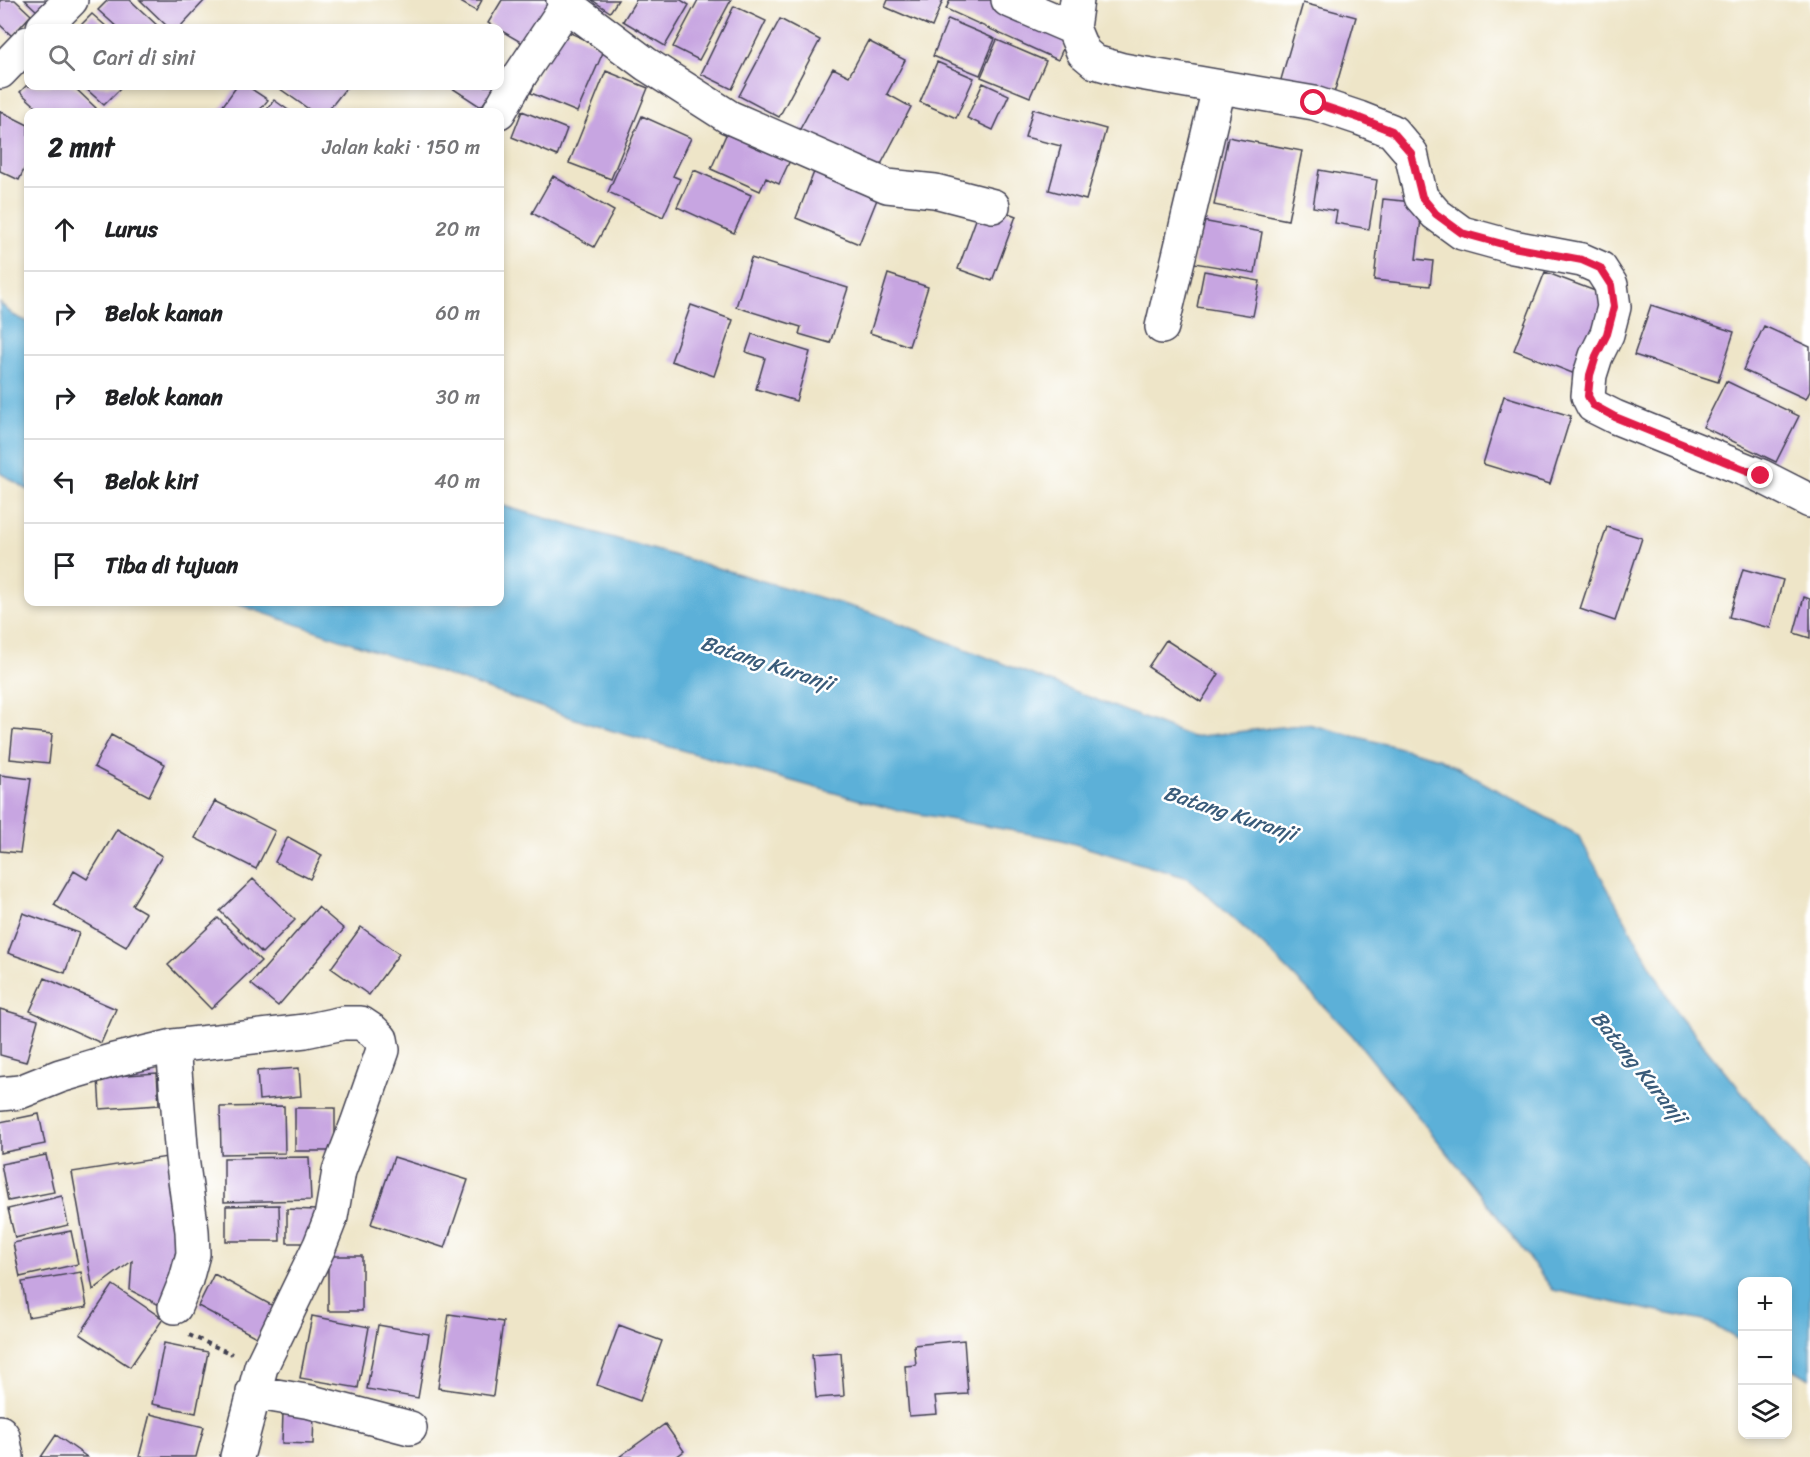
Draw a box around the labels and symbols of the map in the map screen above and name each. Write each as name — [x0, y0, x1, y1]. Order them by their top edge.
route start — [1300, 89, 1326, 115]
route end — [1747, 462, 1773, 488]
water label: Batang Kuranji — [696, 624, 842, 704]
water label: Batang Kuranji — [1159, 774, 1305, 854]
water label: Batang Kuranji — [1581, 1002, 1700, 1136]

